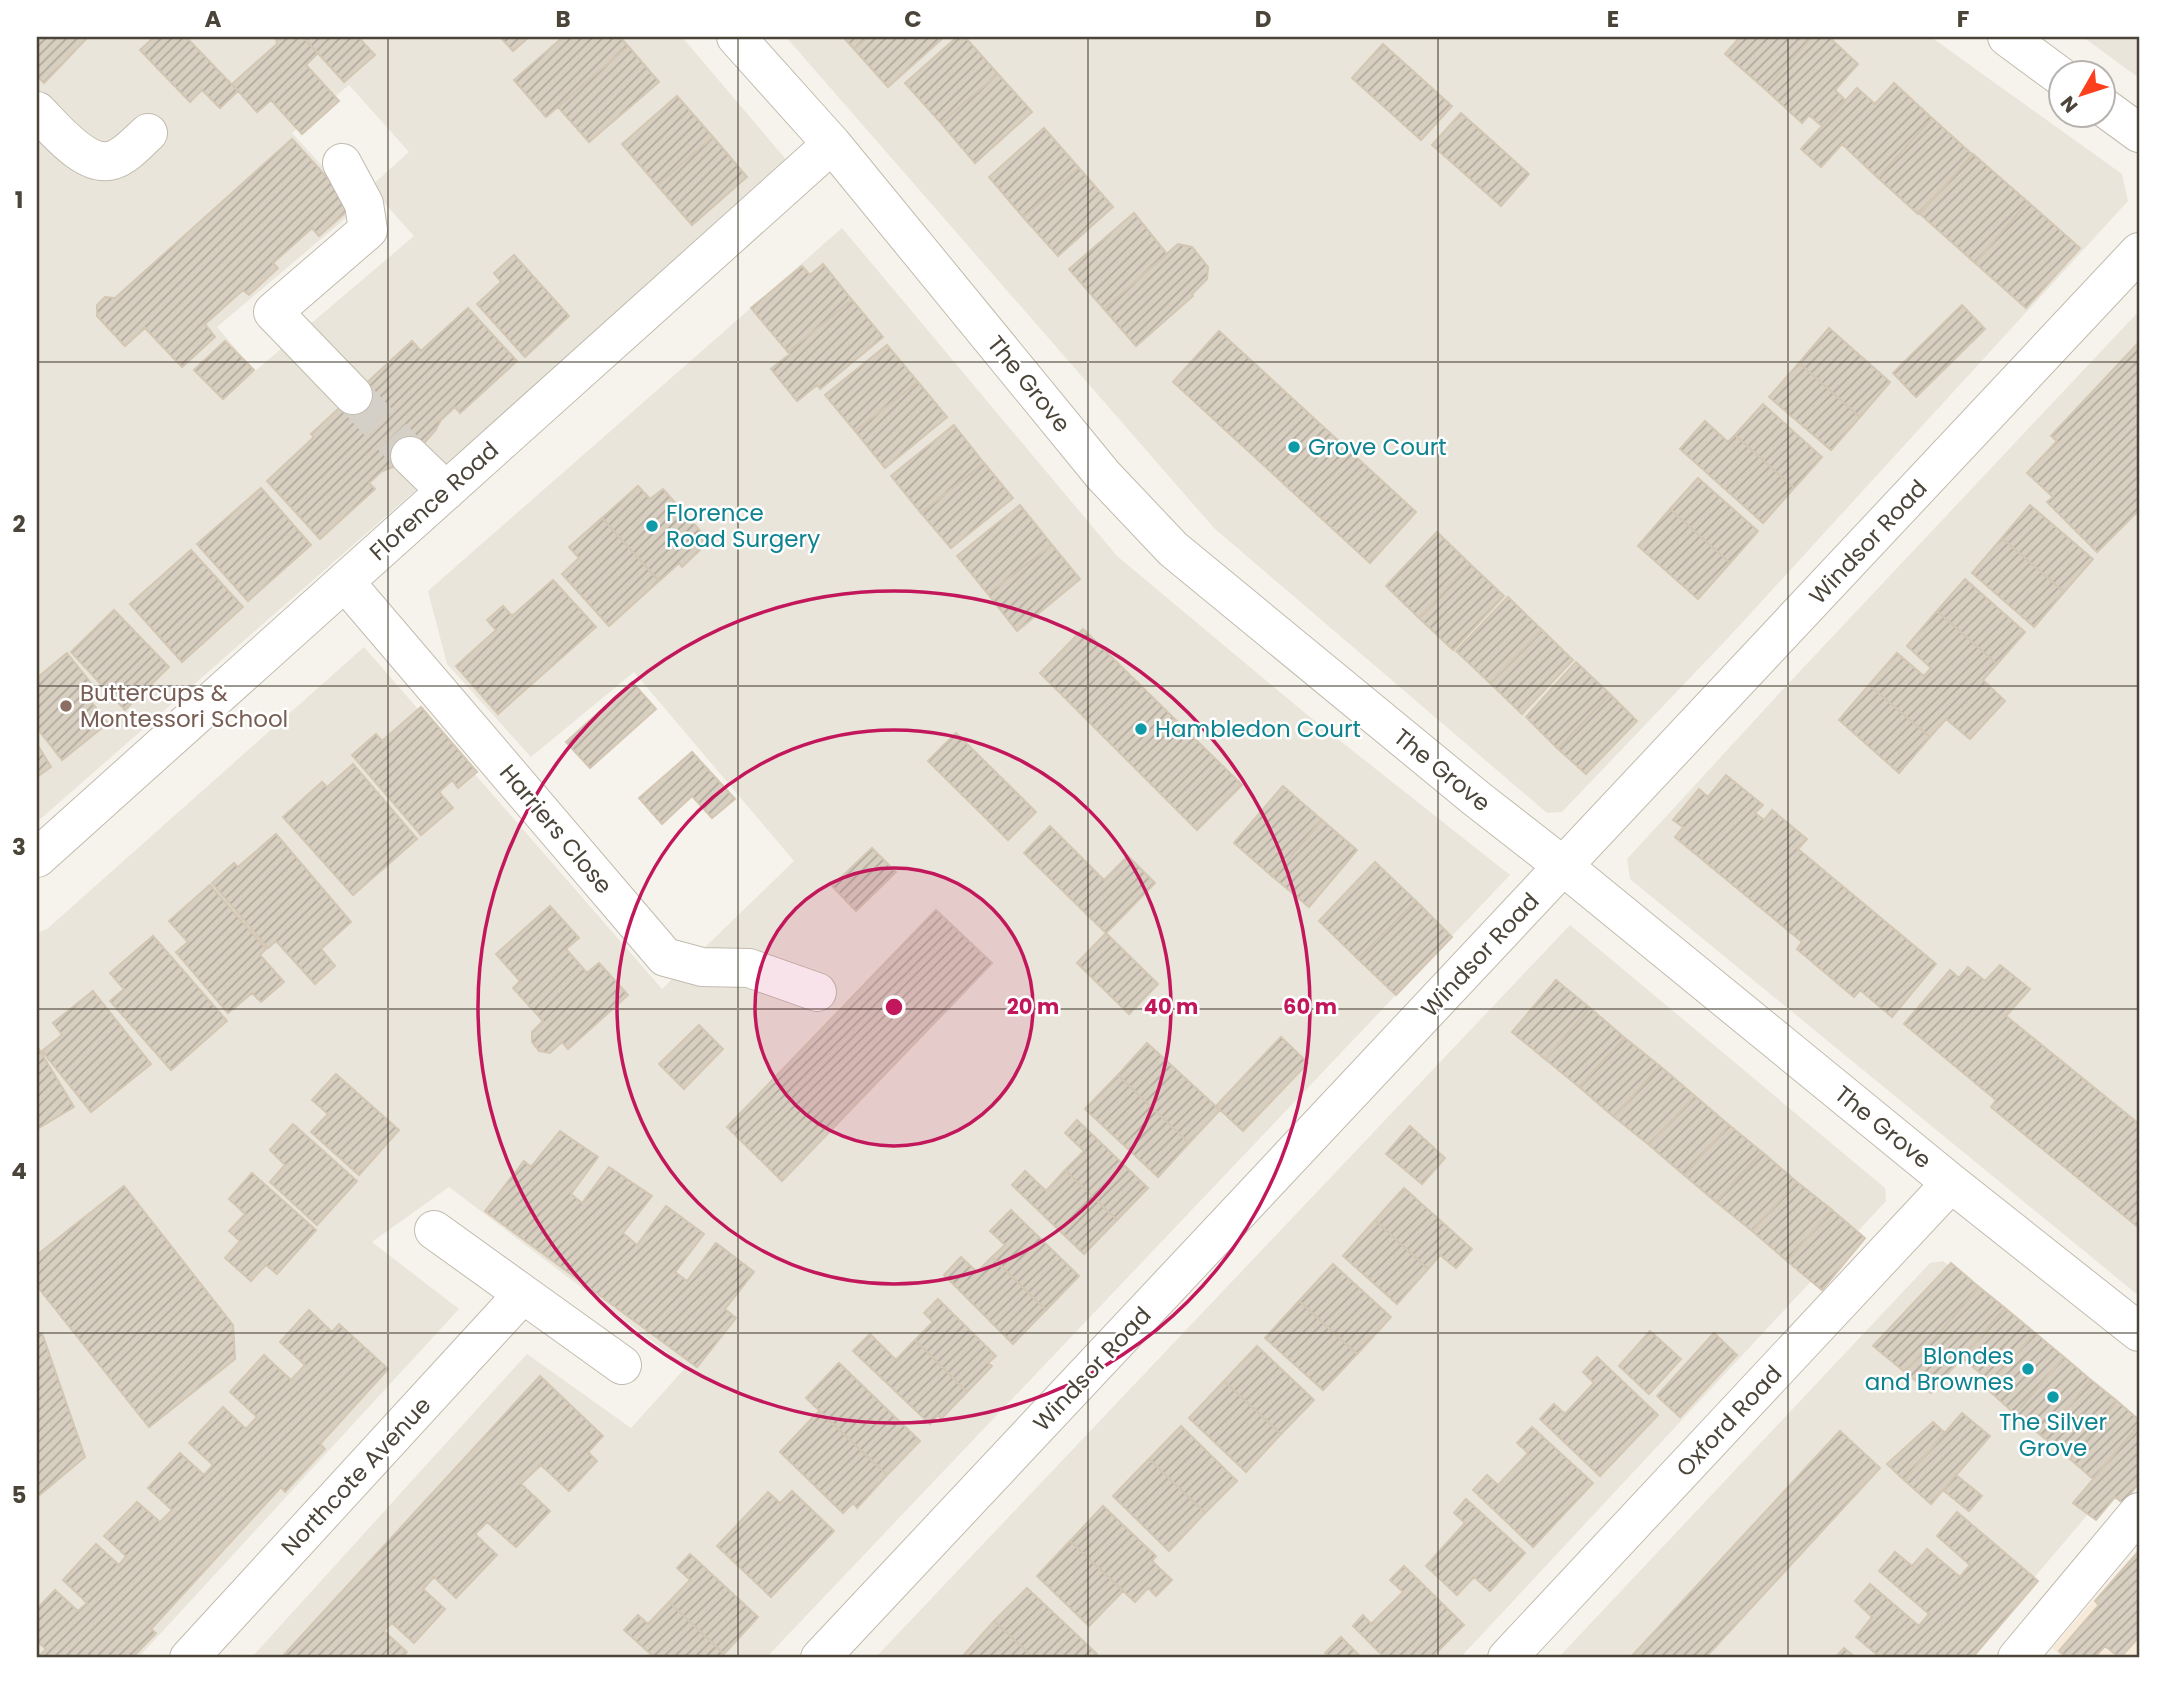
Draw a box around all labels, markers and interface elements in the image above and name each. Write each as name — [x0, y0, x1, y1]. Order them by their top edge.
text: A — [205, 3, 222, 35]
text: B — [555, 3, 571, 35]
text: C — [904, 3, 922, 35]
text: D — [1255, 3, 1271, 35]
text: E — [1607, 3, 1619, 35]
text: F — [1957, 3, 1969, 35]
north arrow — [2046, 60, 2116, 130]
text: N — [2054, 90, 2084, 118]
text: 1 — [15, 184, 23, 216]
street label: The Grove — [980, 329, 1078, 439]
place label: Grove Court — [1308, 431, 1447, 463]
street label: Florence Road — [362, 434, 506, 568]
marker: Grove Court — [1286, 439, 1302, 455]
street label: Windsor Road — [1802, 473, 1934, 611]
place label: Florence Road Surgery — [666, 497, 820, 555]
text: 2 — [12, 508, 26, 540]
marker: Florence Road Surgery — [644, 518, 660, 534]
place label: Buttercups & Montessori School — [80, 677, 288, 735]
marker: Buttercups & Montessori School — [58, 698, 74, 714]
place label: Hambledon Court — [1155, 713, 1361, 745]
marker: Hambledon Court — [1133, 721, 1149, 737]
street label: The Grove — [1387, 721, 1497, 819]
street label: Harriers Close — [492, 758, 620, 900]
text: 3 — [12, 831, 26, 863]
street label: Windsor Road — [1414, 886, 1546, 1024]
text: 20 m — [1007, 992, 1059, 1021]
text: 40 m — [1144, 992, 1198, 1021]
text: 60 m — [1283, 992, 1337, 1021]
centre of rings — [882, 995, 906, 1019]
street label: The Grove — [1828, 1078, 1938, 1176]
text: 4 — [11, 1155, 27, 1187]
street label: Windsor Road — [1026, 1300, 1158, 1438]
place label: Blondes and Brownes — [1865, 1340, 2014, 1398]
street label: Oxford Road — [1669, 1358, 1789, 1484]
marker: Blondes and Brownes — [2020, 1361, 2036, 1377]
marker: The Silver Grove — [2045, 1389, 2061, 1405]
street label: Northcote Avenue — [274, 1390, 438, 1562]
place label: The Silver Grove — [1999, 1406, 2107, 1464]
text: 5 — [12, 1479, 26, 1511]

